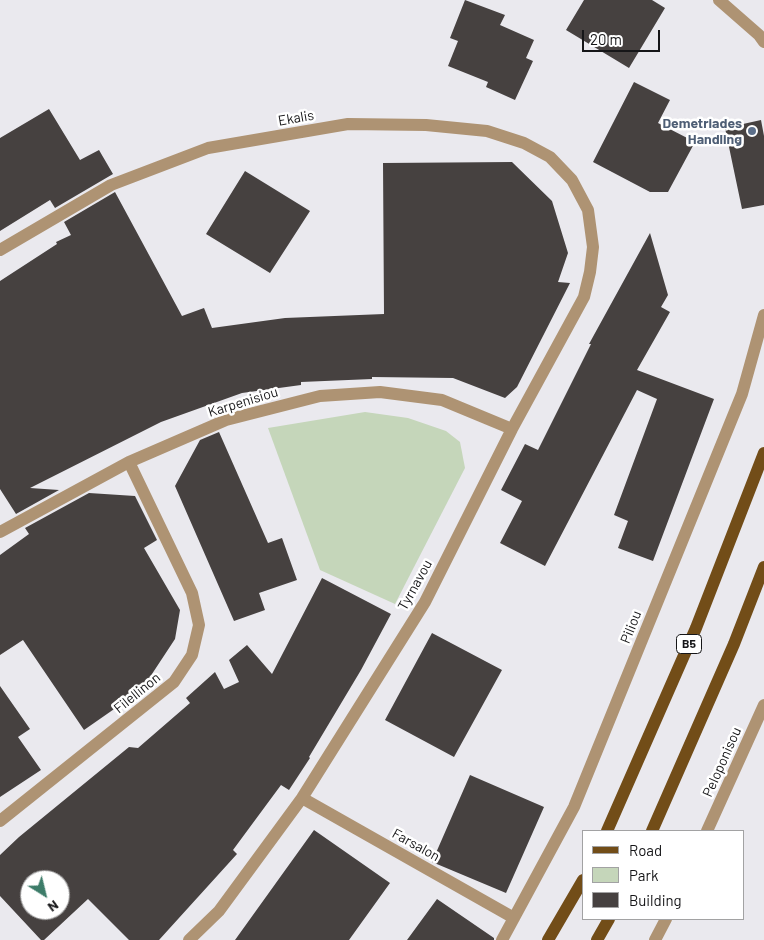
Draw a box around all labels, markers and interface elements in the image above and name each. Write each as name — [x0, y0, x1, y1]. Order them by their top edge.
scale bar — [584, 20, 662, 52]
text: 20 m — [590, 30, 622, 48]
street label: Ekalis — [277, 107, 315, 129]
place label: Demetriades Handling — [662, 115, 742, 148]
marker: Demetriades Handling — [746, 125, 758, 137]
street label: Karpenisiou — [206, 383, 280, 421]
street label: Tyrnavou — [394, 557, 436, 613]
street label: Piliou — [617, 608, 645, 646]
road number: B5 — [676, 634, 702, 654]
street label: Filellinon — [110, 669, 164, 717]
street label: Peloponisou — [699, 725, 745, 799]
street label: Farsalon — [389, 825, 443, 865]
legend — [582, 830, 744, 920]
text: Road — [629, 841, 662, 859]
text: Park — [629, 866, 658, 884]
north arrow — [20, 870, 70, 920]
text: Building — [629, 891, 682, 909]
text: N — [45, 897, 62, 916]

